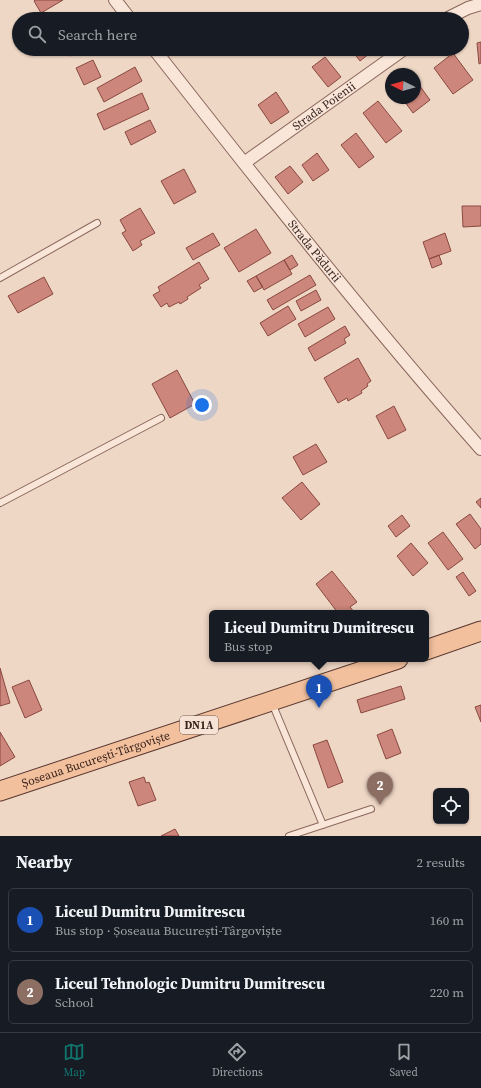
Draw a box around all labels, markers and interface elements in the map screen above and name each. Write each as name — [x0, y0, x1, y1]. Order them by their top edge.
search box — [12, 12, 469, 56]
icon: search — [26, 23, 48, 45]
text: Search here — [58, 24, 137, 45]
north arrow — [385, 68, 421, 104]
street label: Strada Poienii — [289, 78, 359, 134]
street label: Strada Pădurii — [284, 217, 345, 286]
your location — [192, 395, 212, 415]
popup — [209, 610, 429, 662]
text: Liceul Dumitru Dumitrescu — [224, 617, 414, 638]
text: Bus stop — [224, 638, 273, 655]
pin: 1 — [306, 675, 332, 708]
road number: DN1A — [180, 716, 218, 734]
street label: Șoseaua București-Târgoviște — [20, 727, 172, 791]
pin: 2 — [367, 772, 393, 805]
map controls — [433, 788, 469, 824]
button: locate — [433, 788, 469, 824]
text: Nearby — [16, 850, 72, 874]
text: 2 results — [417, 854, 465, 871]
text: Liceul Dumitru Dumitrescu — [55, 901, 245, 922]
text: 1 — [26, 912, 34, 929]
text: 160 m — [430, 912, 464, 929]
text: Bus stop · Șoseaua București-Târgoviște — [55, 922, 282, 939]
text: Liceul Tehnologic Dumitru Dumitrescu — [55, 973, 325, 994]
text: 2 — [26, 984, 34, 1001]
text: 220 m — [430, 984, 464, 1001]
text: School — [55, 994, 94, 1011]
tab: Map — [63, 1041, 85, 1080]
tab: Directions — [212, 1041, 263, 1080]
tab: Saved — [389, 1041, 418, 1080]

